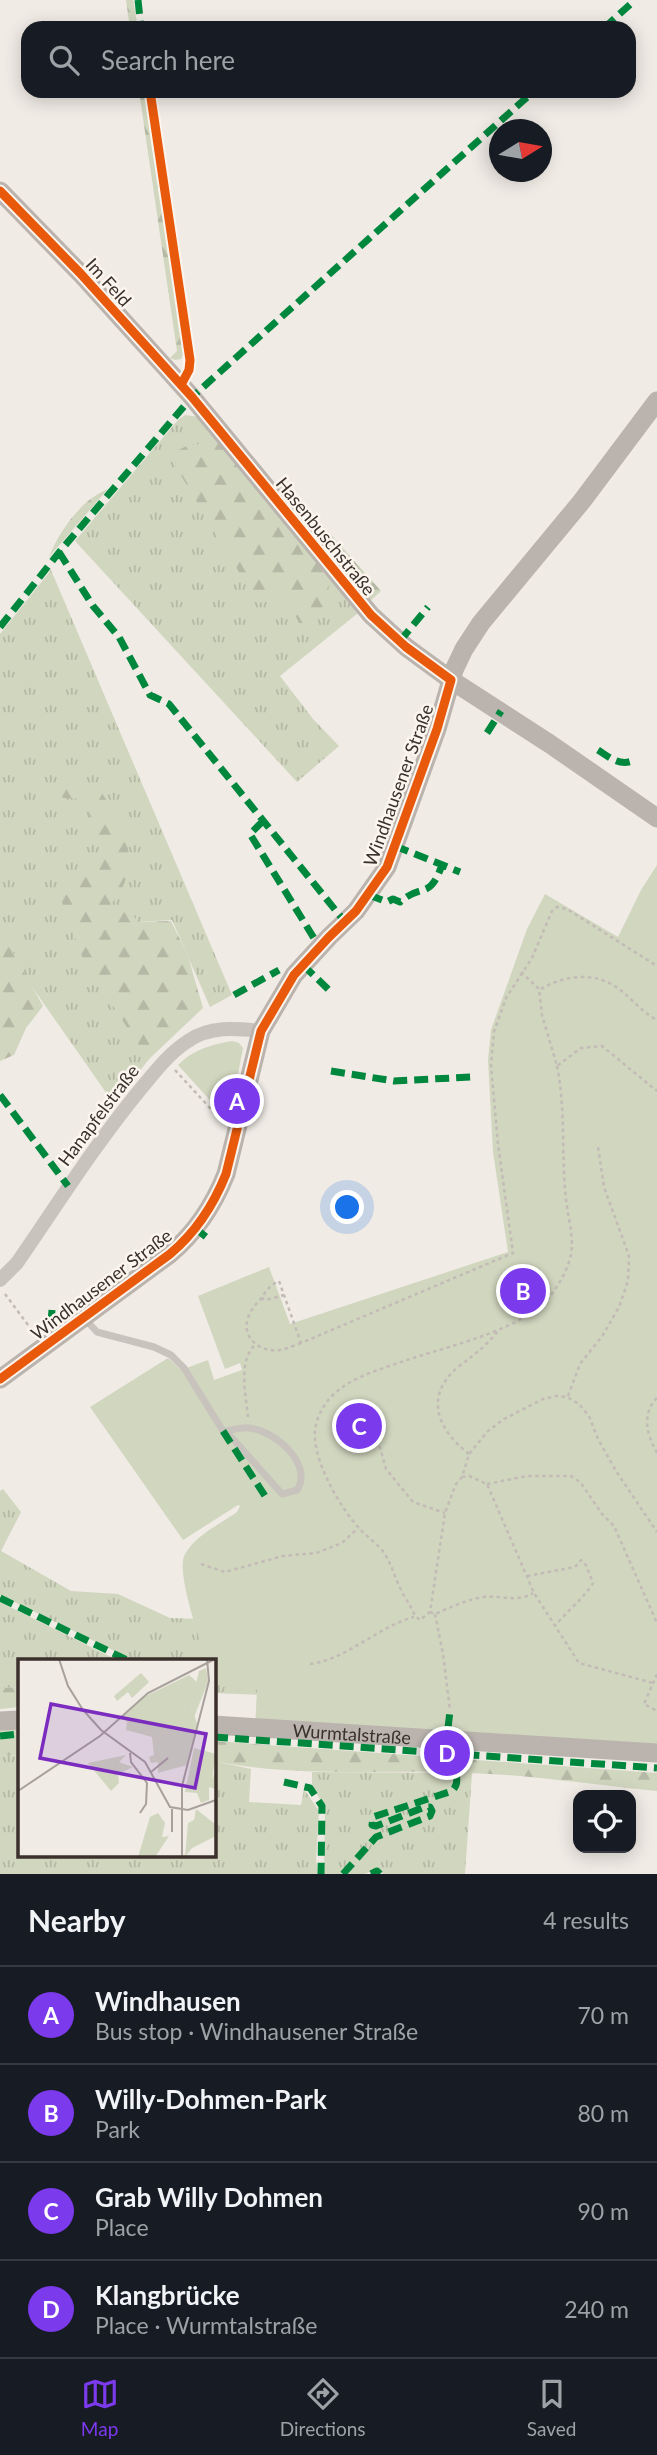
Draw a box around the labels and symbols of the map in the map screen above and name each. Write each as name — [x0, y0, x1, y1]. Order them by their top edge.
north arrow — [489, 119, 552, 182]
street label: Im Feld — [82, 253, 136, 311]
street label: Hasenbuschstraße — [272, 472, 380, 600]
street label: Windhausener Straße — [358, 701, 438, 869]
street label: Hanapfelstraße — [53, 1060, 143, 1170]
pin: A — [214, 1075, 260, 1127]
your location — [330, 1190, 364, 1224]
street label: Windhausener Straße — [26, 1224, 176, 1344]
pin: B — [500, 1265, 546, 1317]
pin: C — [336, 1400, 382, 1452]
inset map — [18, 1659, 215, 1856]
street label: Wurmtalstraße — [292, 1719, 412, 1748]
pin: D — [424, 1727, 470, 1779]

